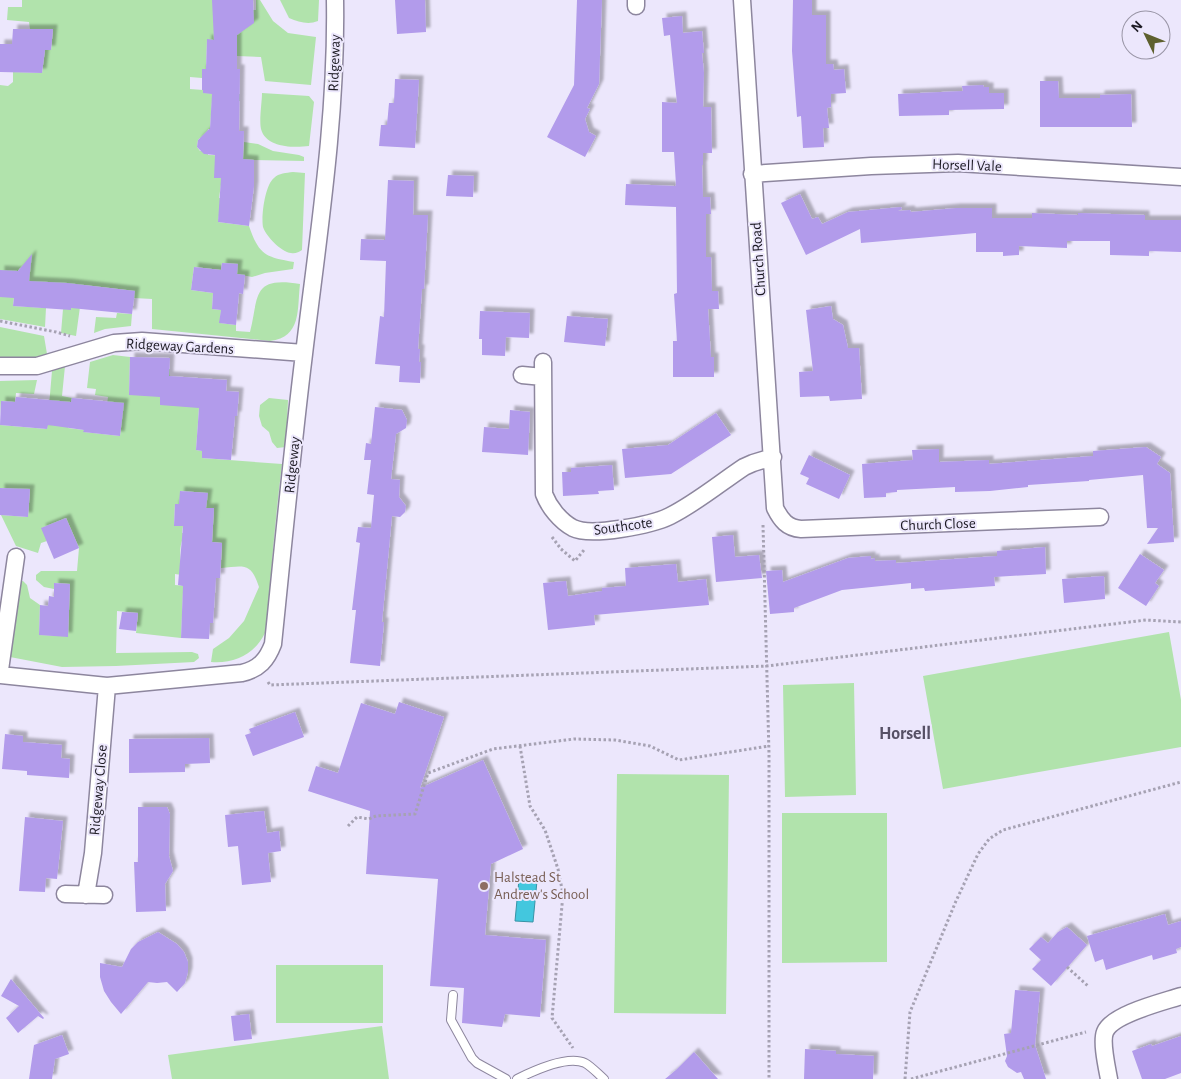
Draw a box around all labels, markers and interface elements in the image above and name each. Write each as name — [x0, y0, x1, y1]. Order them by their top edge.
north arrow — [1121, 10, 1171, 60]
text: N — [1129, 18, 1146, 35]
street label: Ridgeway — [326, 34, 343, 92]
street label: Horsell Vale — [932, 157, 1002, 174]
street label: Church Road — [748, 221, 769, 296]
street label: Ridgeway Gardens — [126, 336, 234, 357]
street label: Ridgeway — [282, 435, 303, 494]
street label: Southcote — [593, 515, 653, 538]
street label: Church Close — [900, 516, 976, 533]
district label: Horsell — [879, 725, 931, 743]
street label: Ridgeway Close — [87, 744, 110, 836]
place label: Halstead St Andrew's School — [494, 870, 589, 902]
marker: Halstead St Andrew's School — [478, 880, 490, 892]

